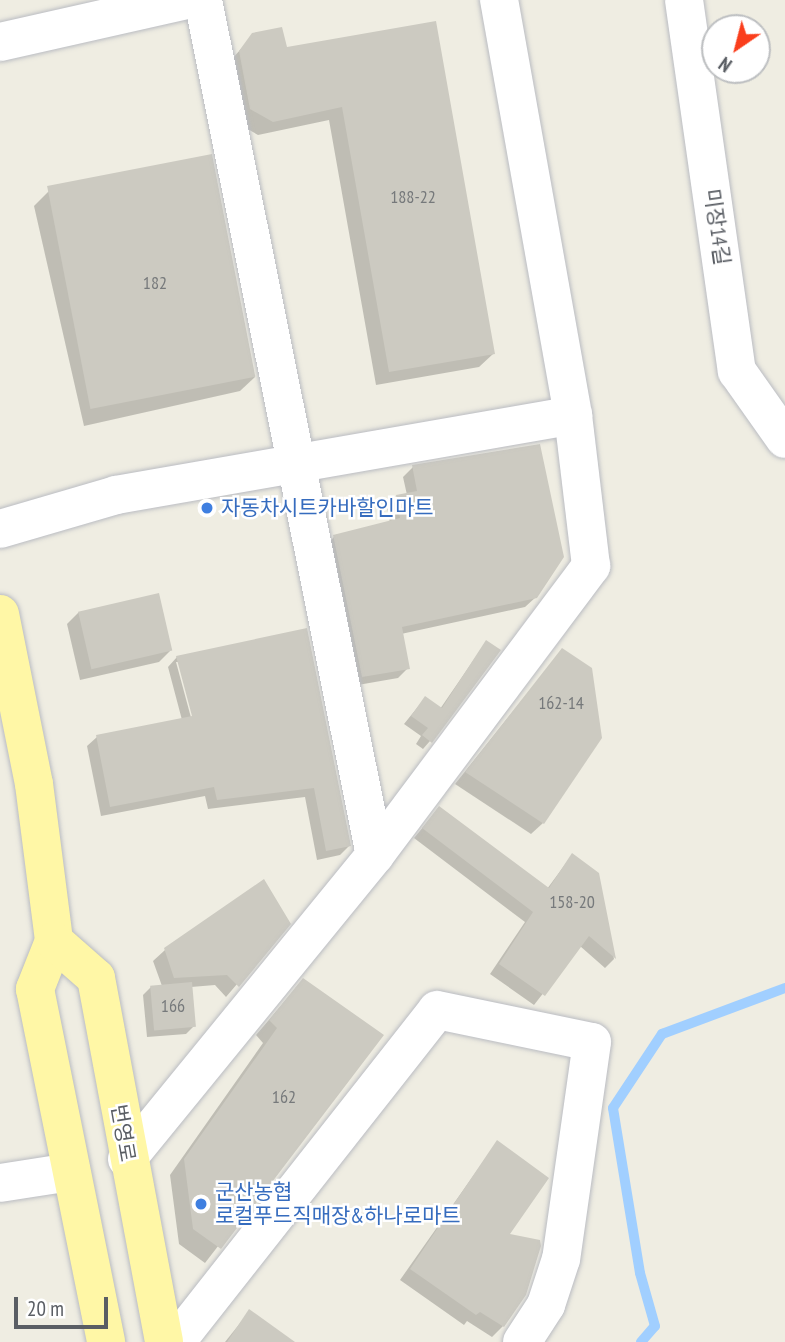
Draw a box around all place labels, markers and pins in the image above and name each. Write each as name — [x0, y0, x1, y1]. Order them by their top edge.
place label: 자동차시트카바할인마트 — [221, 495, 434, 521]
marker: 자동차시트카바할인마트 — [199, 500, 215, 516]
place label: 군산농협 로컬푸드직매장&하나로마트 — [215, 1179, 461, 1229]
marker: 군산농협 로컬푸드직매장&하나로마트 — [193, 1196, 209, 1212]

